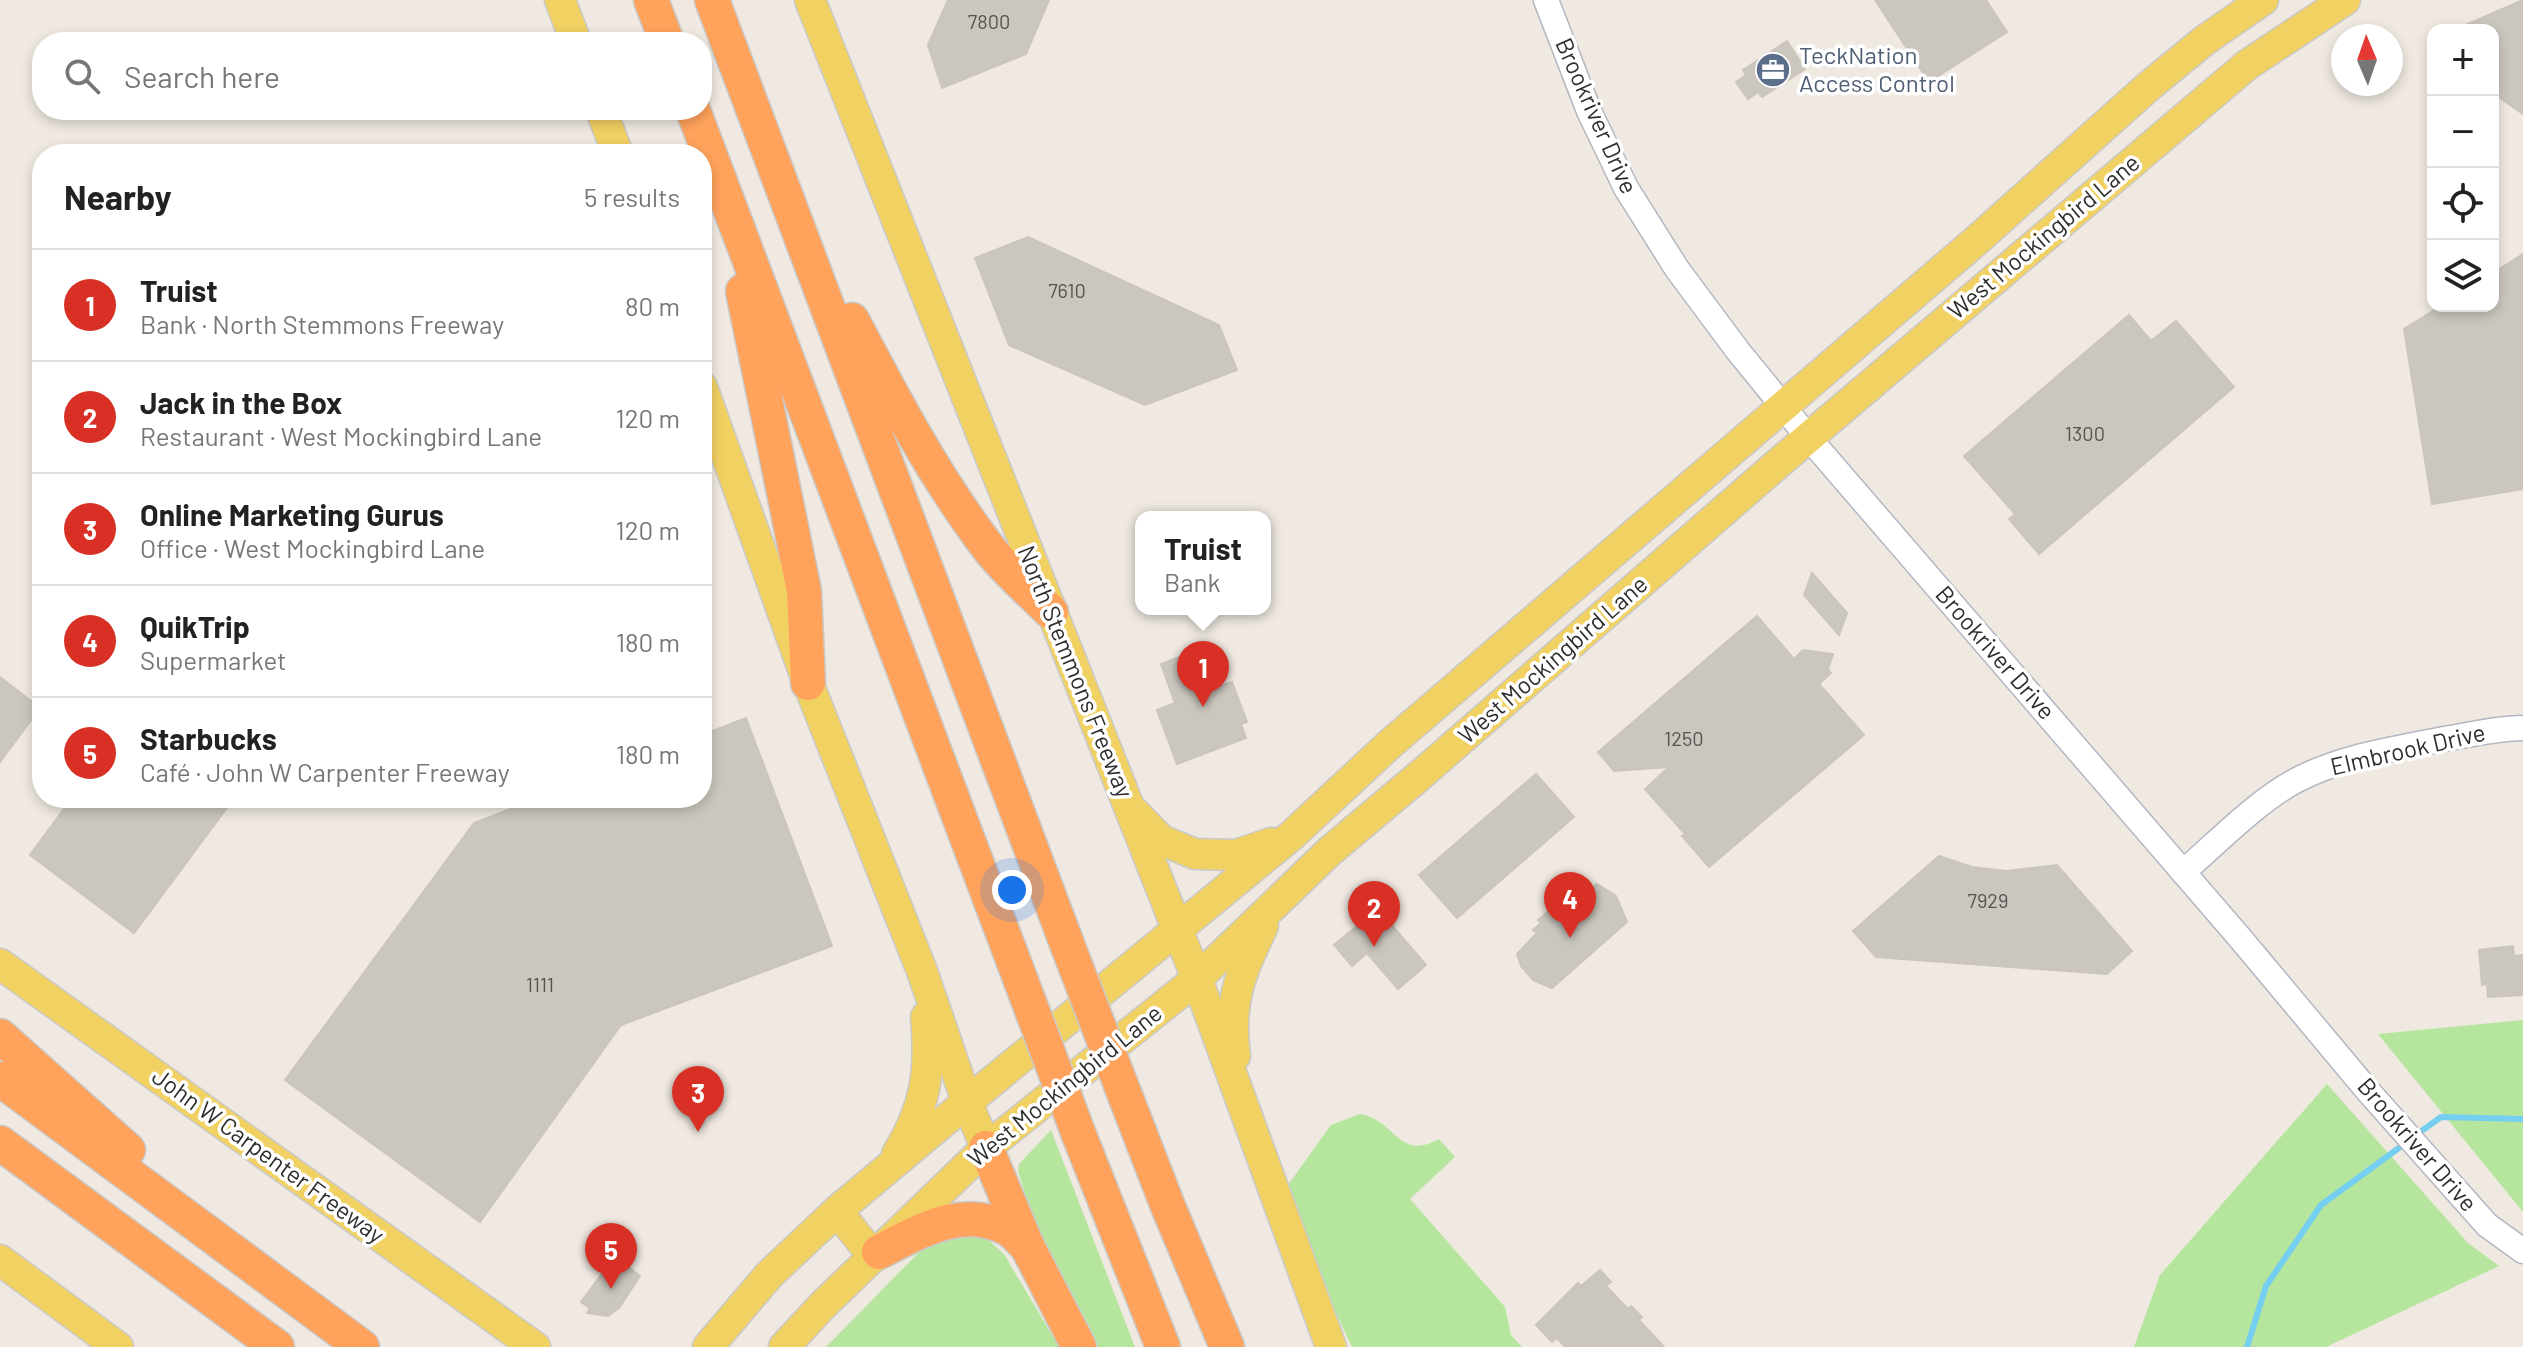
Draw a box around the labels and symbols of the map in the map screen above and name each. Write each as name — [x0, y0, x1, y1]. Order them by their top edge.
house number: 7800 — [968, 9, 1010, 33]
north arrow — [2331, 24, 2403, 96]
street label: Brookriver Drive — [1550, 33, 1645, 198]
place label: TeckNation Access Control — [1799, 40, 1955, 97]
office icon: TeckNation Access Control — [1754, 51, 1792, 89]
street label: West Mockingbird Lane — [1941, 147, 2145, 325]
house number: 7610 — [1048, 278, 1086, 302]
house number: 1300 — [2065, 421, 2105, 445]
street label: North Stemmons Freeway — [1012, 541, 1140, 802]
street label: West Mockingbird Lane — [1451, 569, 1653, 749]
street label: Brookriver Drive — [1930, 579, 2062, 725]
pin: 1 — [1177, 641, 1229, 707]
street label: Elmbrook Drive — [2327, 717, 2488, 780]
house number: 1250 — [1664, 726, 1704, 750]
your location — [992, 870, 1032, 910]
pin: 4 — [1544, 872, 1596, 938]
pin: 2 — [1348, 881, 1400, 947]
house number: 7929 — [1967, 888, 2009, 912]
house number: 1111 — [526, 972, 554, 996]
street label: West Mockingbird Lane — [961, 998, 1167, 1172]
street label: John W Carpenter Freeway — [147, 1061, 391, 1249]
pin: 3 — [672, 1066, 724, 1132]
street label: Brookriver Drive — [2352, 1071, 2484, 1217]
pin: 5 — [585, 1223, 637, 1289]

